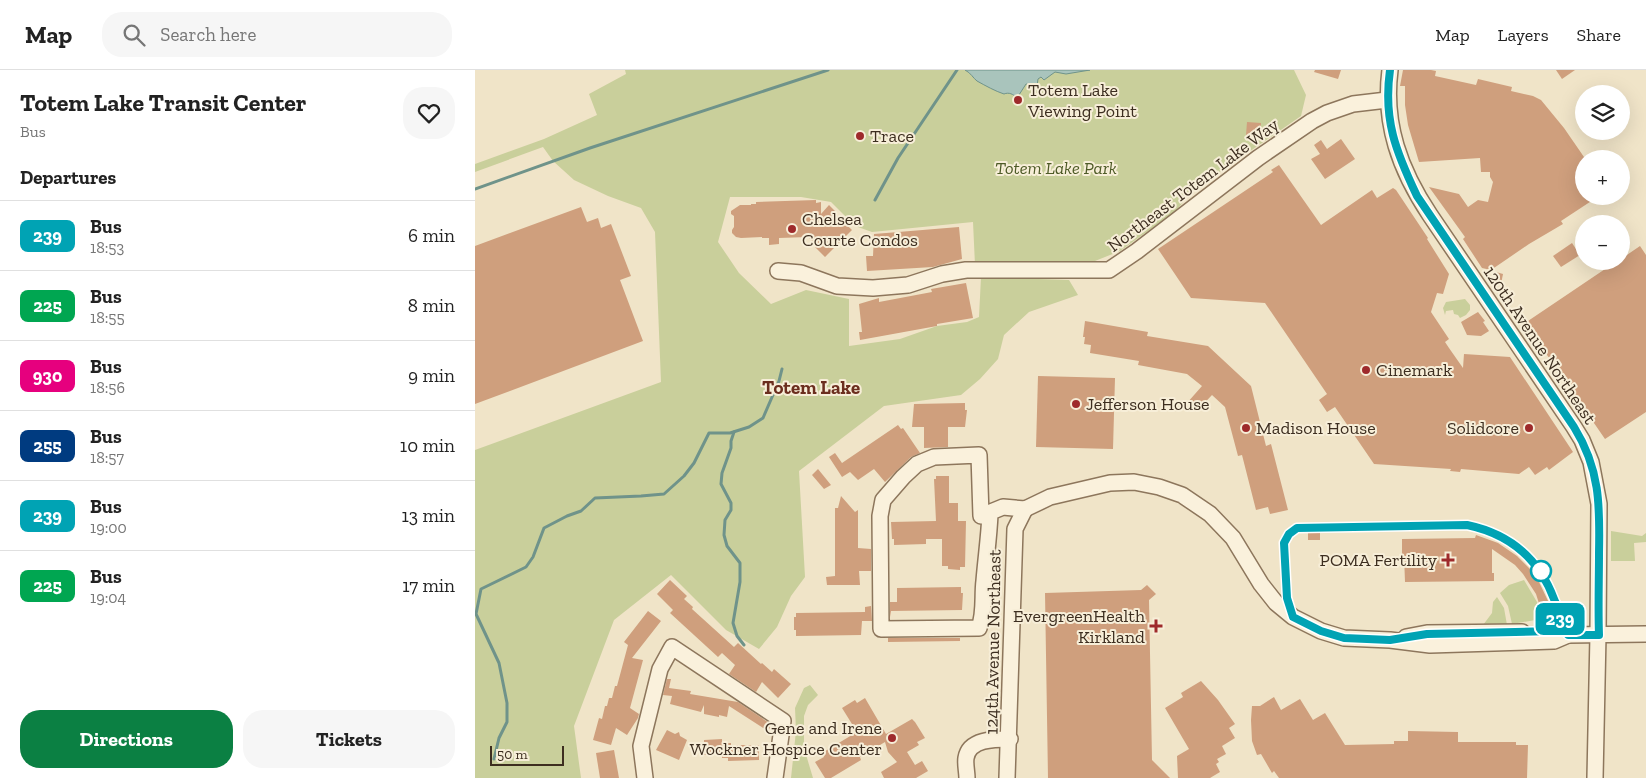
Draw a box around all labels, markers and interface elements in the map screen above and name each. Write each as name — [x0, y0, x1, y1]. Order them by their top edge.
search box — [102, 12, 452, 57]
text: Map — [25, 20, 72, 49]
icon: search — [120, 21, 148, 49]
text: Search here — [160, 23, 257, 46]
text: Map — [1435, 24, 1470, 46]
text: Layers — [1498, 24, 1549, 46]
text: Share — [1577, 24, 1621, 46]
place label: Totem Lake Viewing Point — [1027, 79, 1137, 122]
map controls — [1575, 85, 1630, 270]
button: layers — [1575, 85, 1630, 140]
button: heart — [403, 87, 455, 139]
text: Totem Lake Transit Center — [20, 88, 306, 117]
marker: Totem Lake Viewing Point — [1012, 94, 1024, 106]
street label: Northeast Totem Lake Way — [1103, 113, 1284, 257]
text: Bus — [20, 122, 46, 141]
place label: Trace — [870, 125, 914, 147]
marker: Trace — [854, 130, 866, 142]
button: + — [1575, 150, 1630, 205]
park label: Totem Lake Park — [995, 157, 1117, 179]
text: Departures — [20, 166, 116, 189]
place label: Chelsea Courte Condos — [802, 208, 918, 251]
text: Bus — [90, 215, 122, 238]
button: − — [1575, 215, 1630, 270]
marker: Chelsea Courte Condos — [786, 223, 798, 235]
text: 6 min — [408, 224, 455, 247]
text: 239 — [33, 225, 62, 247]
text: 18:53 — [90, 238, 124, 257]
street label: 120th Avenue Northeast — [1479, 262, 1601, 428]
text: Bus — [90, 285, 122, 308]
text: 8 min — [408, 294, 455, 317]
text: 225 — [33, 295, 62, 317]
text: 18:55 — [90, 308, 125, 327]
text: Bus — [90, 355, 122, 378]
place label: Cinemark — [1376, 359, 1453, 381]
text: 9 min — [408, 364, 455, 387]
marker: Cinemark — [1360, 364, 1372, 376]
text: 930 — [33, 365, 62, 387]
district label: Totem Lake — [762, 376, 860, 399]
text: 18:56 — [90, 378, 125, 397]
place label: Jefferson House — [1086, 393, 1210, 415]
marker: Jefferson House — [1070, 398, 1082, 410]
place label: Madison House — [1256, 417, 1376, 439]
place label: Solidcore — [1447, 417, 1519, 439]
marker: Madison House — [1240, 422, 1252, 434]
marker: Solidcore — [1523, 422, 1535, 434]
text: Bus — [90, 425, 122, 448]
text: 10 min — [400, 434, 455, 457]
text: 255 — [33, 435, 62, 457]
text: 18:57 — [90, 448, 124, 467]
text: Bus — [90, 495, 122, 518]
text: 13 min — [401, 504, 455, 527]
text: 239 — [33, 505, 62, 527]
text: 19:00 — [90, 518, 127, 537]
street label: 124th Avenue Northeast — [980, 549, 1006, 735]
place label: POMA Fertility — [1320, 549, 1438, 571]
marker: POMA Fertility — [1441, 553, 1455, 567]
unlabelled marker — [1530, 560, 1552, 582]
text: Bus — [90, 565, 122, 588]
text: 17 min — [402, 574, 455, 597]
text: 225 — [33, 575, 62, 597]
text: 19:04 — [90, 588, 126, 607]
line badge: 239 — [1531, 603, 1589, 635]
place label: EvergreenHealth Kirkland — [1013, 605, 1145, 648]
text: 239 — [1546, 608, 1574, 630]
marker: EvergreenHealth Kirkland — [1149, 619, 1163, 633]
button: Directions — [20, 710, 233, 768]
button: Tickets — [243, 710, 455, 768]
place label: Gene and Irene Wockner Hospice Center — [690, 717, 882, 760]
marker: Gene and Irene Wockner Hospice Center — [886, 732, 898, 744]
scale bar — [490, 743, 564, 766]
text: 50 m — [497, 746, 528, 763]

